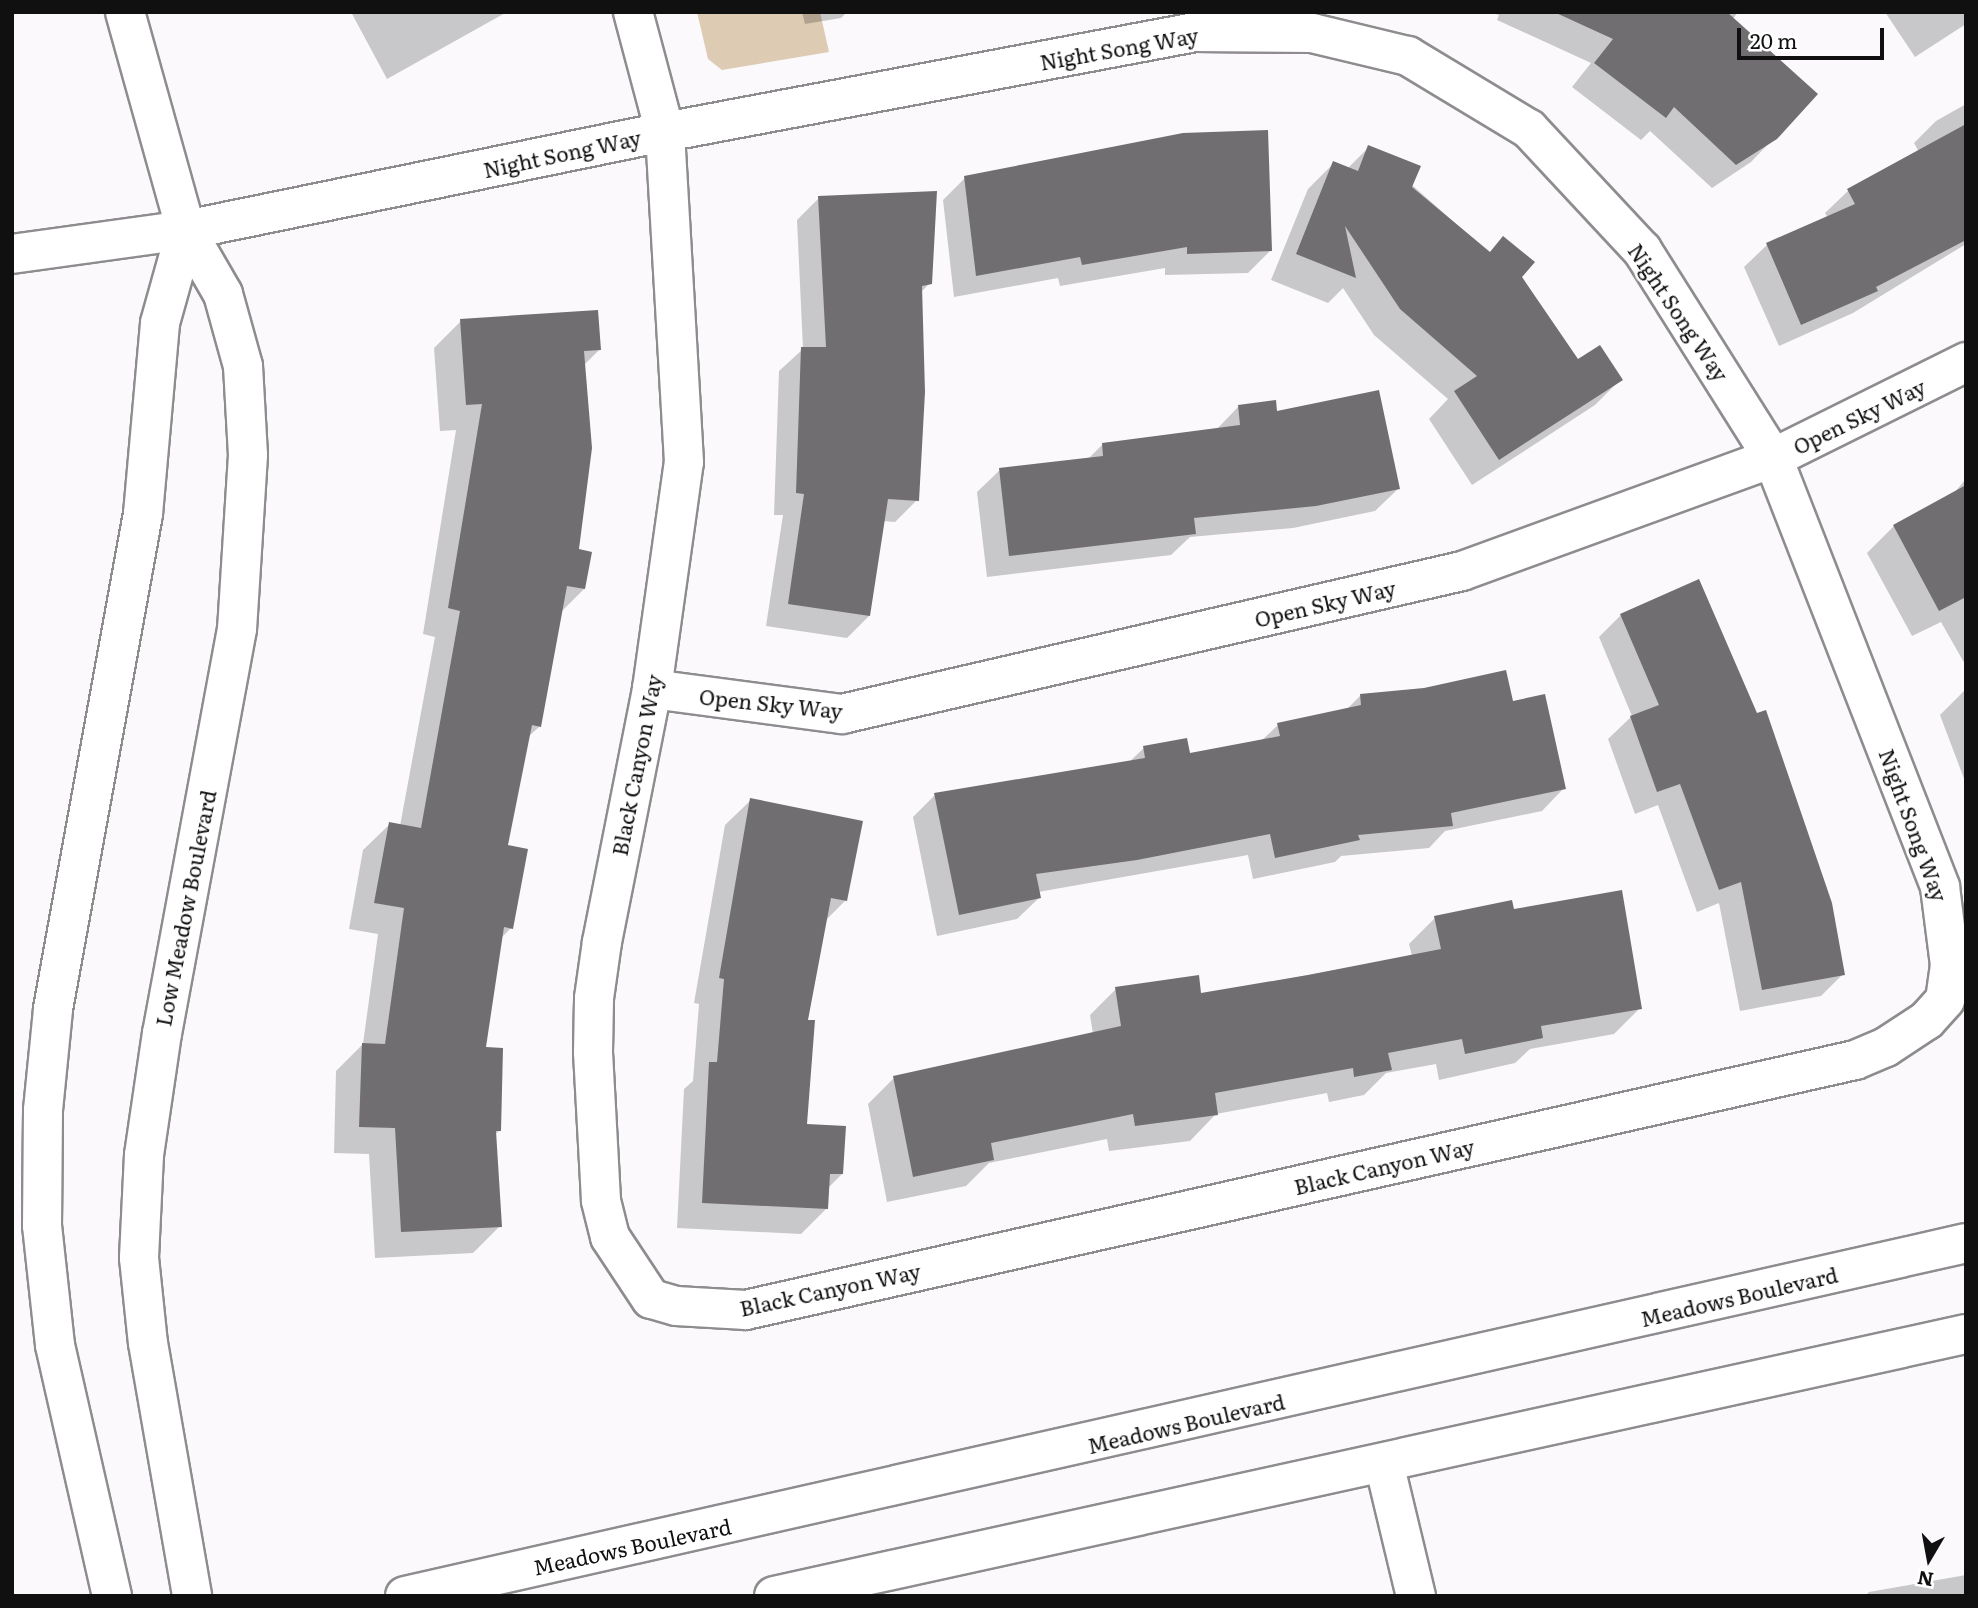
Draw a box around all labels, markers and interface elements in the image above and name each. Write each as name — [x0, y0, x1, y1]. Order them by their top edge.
scale bar — [1740, 14, 1887, 58]
street label: Night Song Way — [1038, 22, 1200, 74]
text: 20 m — [1750, 24, 1797, 55]
street label: Night Song Way — [481, 124, 643, 182]
street label: Night Song Way — [1624, 238, 1734, 386]
street label: Open Sky Way — [1789, 373, 1929, 459]
street label: Open Sky Way — [1252, 575, 1398, 631]
street label: Black Canyon Way — [606, 672, 666, 858]
street label: Open Sky Way — [698, 683, 844, 723]
street label: Night Song Way — [1875, 745, 1953, 905]
street label: Low Meadow Boulevard — [150, 788, 220, 1028]
street label: Black Canyon Way — [1291, 1133, 1477, 1199]
street label: Black Canyon Way — [737, 1258, 923, 1320]
street label: Meadows Boulevard — [1638, 1261, 1840, 1331]
street label: Meadows Boulevard — [1085, 1388, 1287, 1458]
street label: Meadows Boulevard — [531, 1513, 733, 1579]
north arrow — [1894, 1524, 1964, 1594]
text: N — [1915, 1565, 1936, 1595]

